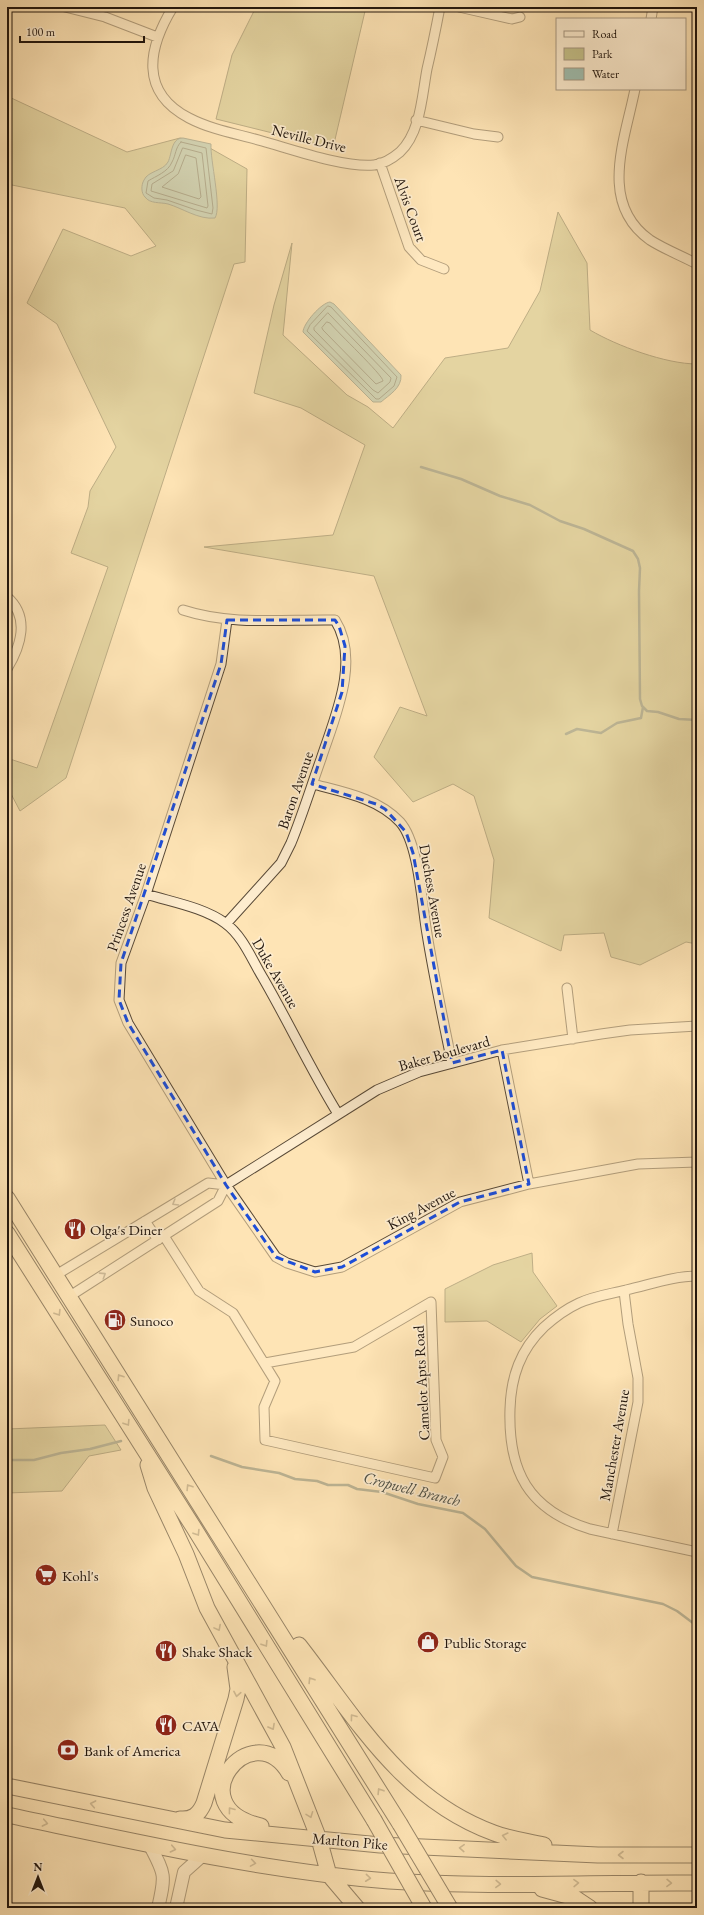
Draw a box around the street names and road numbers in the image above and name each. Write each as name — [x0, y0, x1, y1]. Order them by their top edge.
street label: Neville Drive — [270, 120, 348, 156]
street label: Alvis Court — [390, 173, 432, 244]
street label: Baron Avenue — [273, 748, 317, 831]
street label: Duchess Avenue — [415, 843, 451, 939]
street label: Princess Avenue — [102, 860, 150, 954]
street label: Duke Avenue — [248, 934, 304, 1012]
street label: Baker Boulevard — [396, 1031, 492, 1075]
street label: King Avenue — [384, 1182, 458, 1234]
street label: Camelot Apts Road — [408, 1325, 433, 1441]
street label: Manchester Avenue — [595, 1387, 633, 1502]
street label: Marlton Pike — [311, 1828, 389, 1854]

